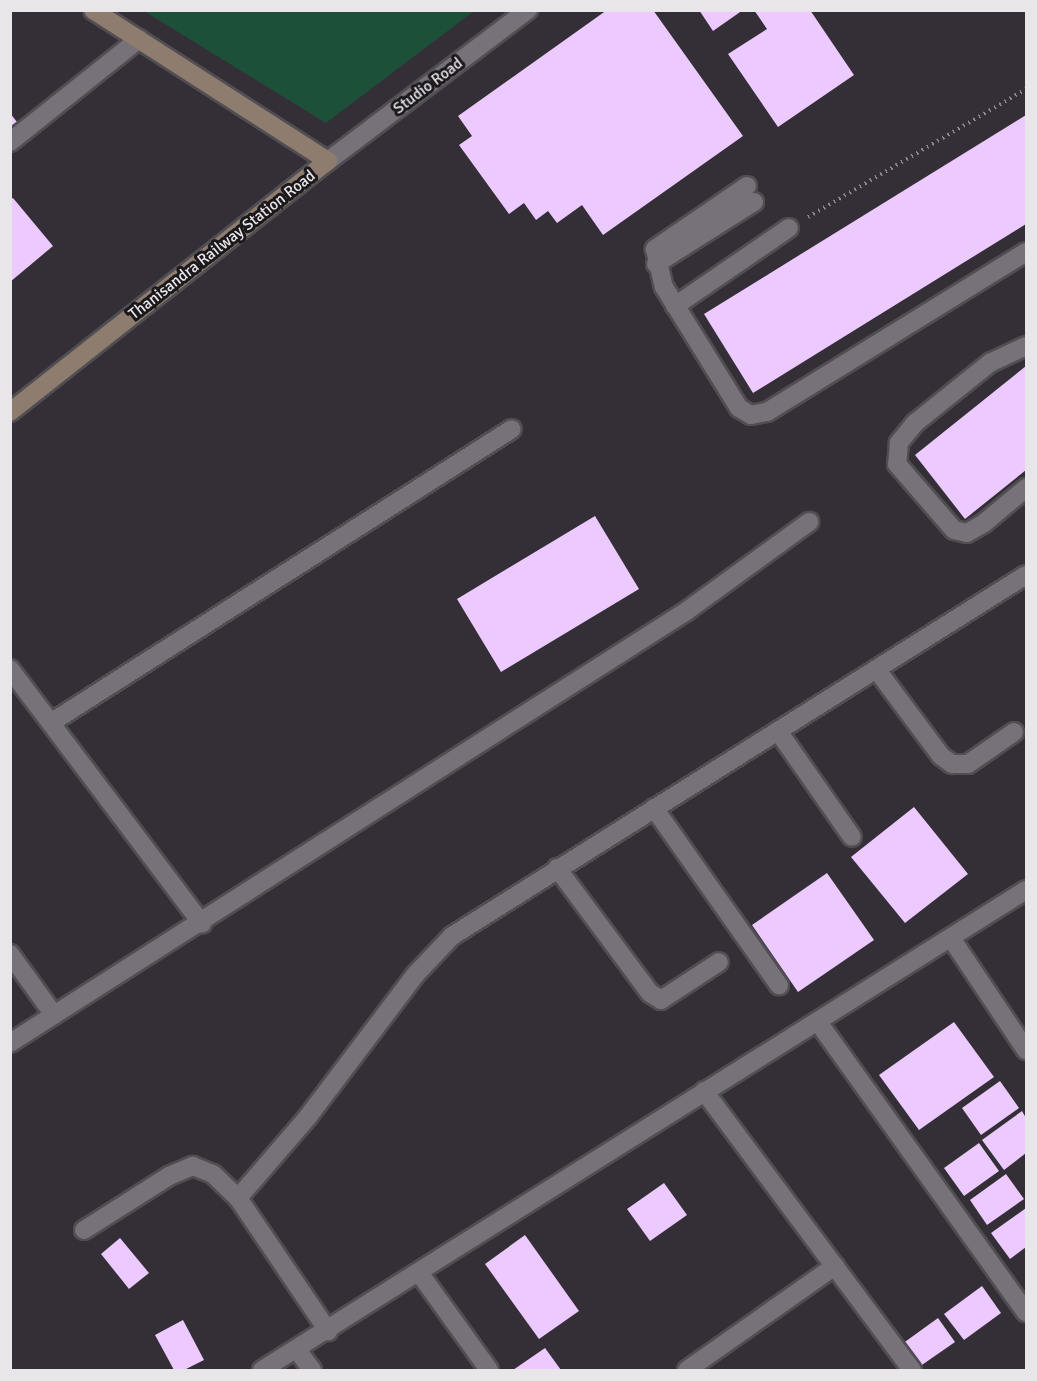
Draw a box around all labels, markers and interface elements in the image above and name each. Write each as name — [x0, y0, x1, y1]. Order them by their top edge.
street label: Studio Road — [389, 54, 467, 118]
street label: Thanisandra Railway Station Road — [125, 166, 319, 324]

